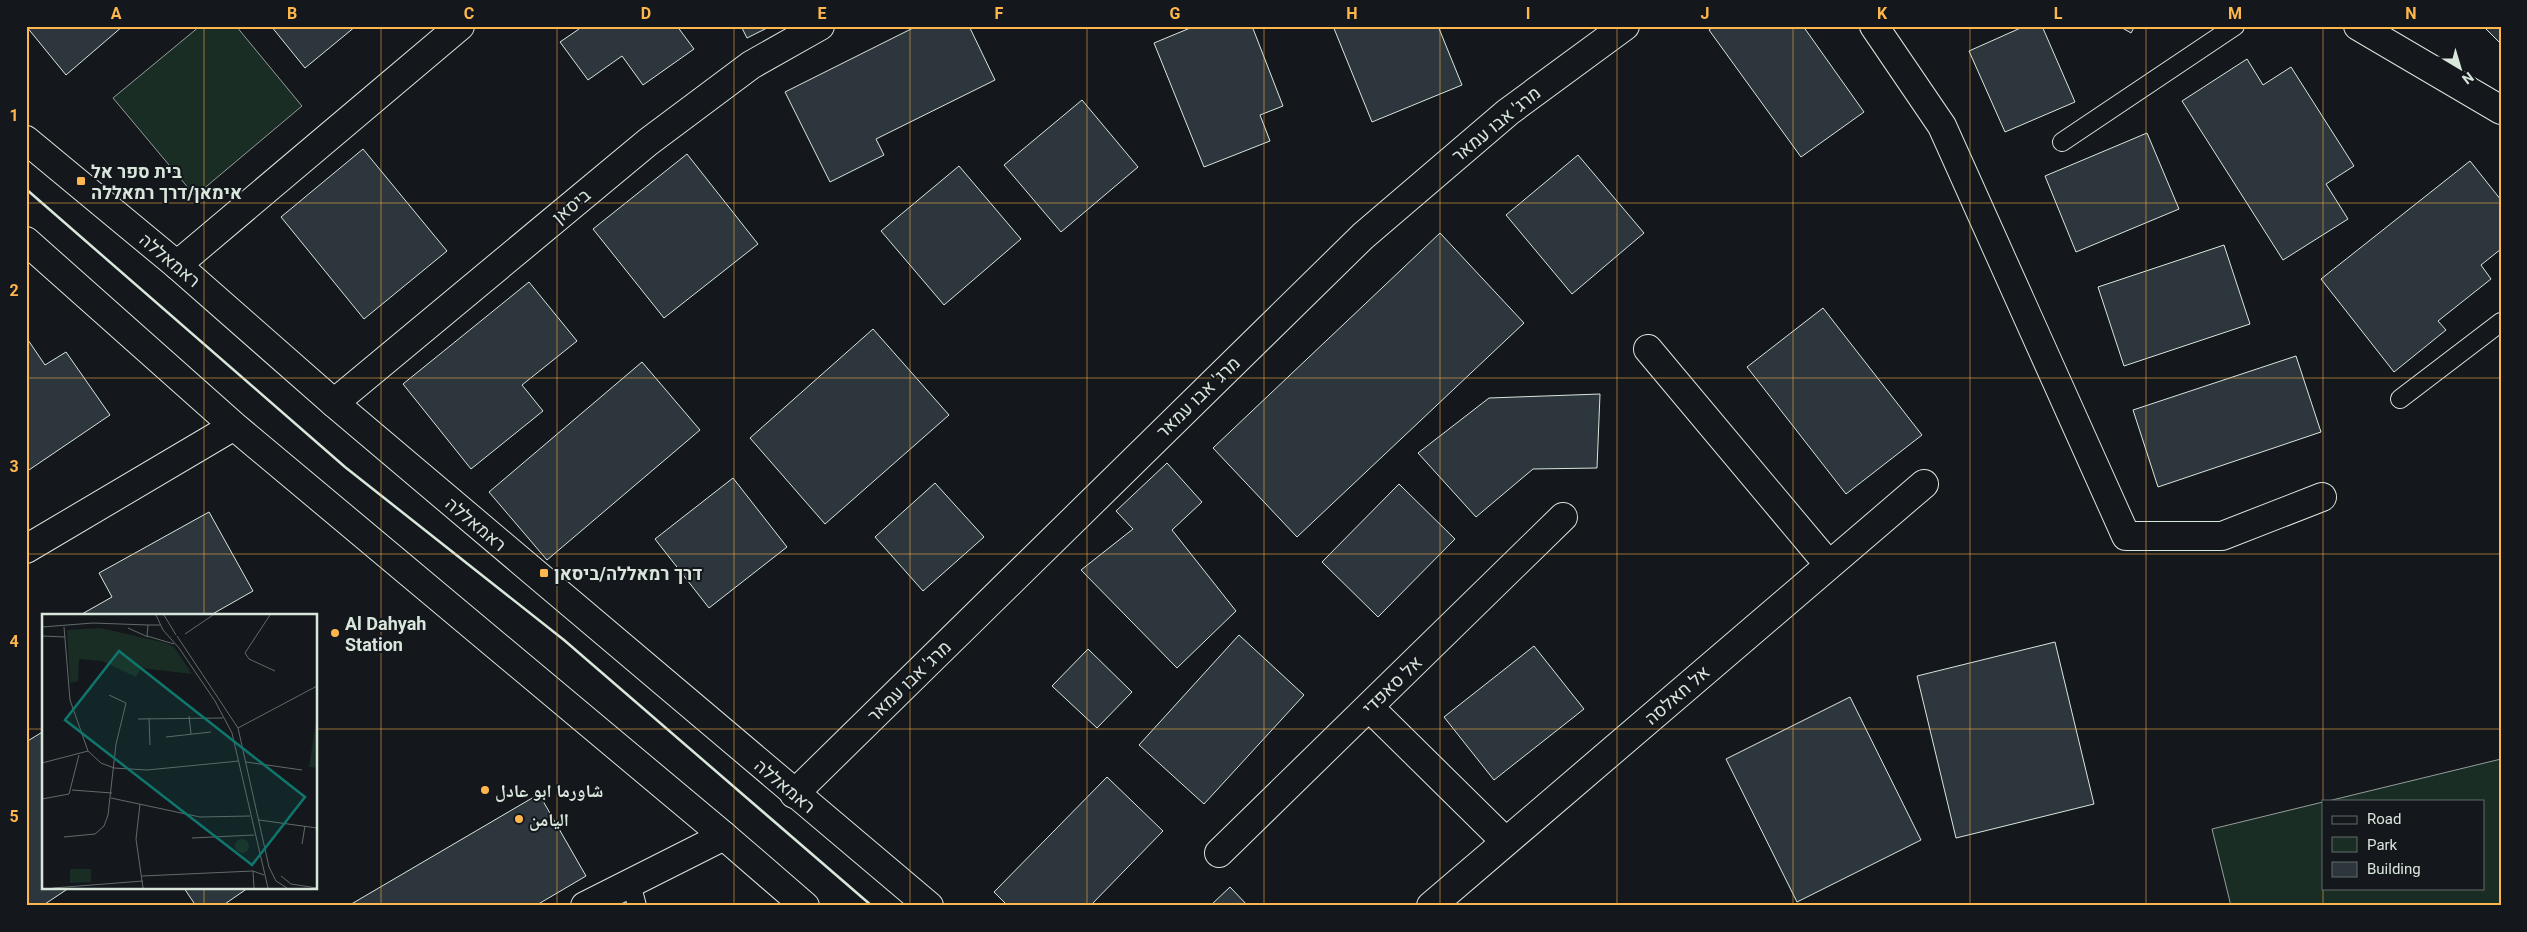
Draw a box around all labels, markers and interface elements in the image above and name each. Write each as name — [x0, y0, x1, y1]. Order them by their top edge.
text: A — [111, 4, 122, 23]
text: B — [287, 4, 297, 23]
text: C — [464, 4, 474, 23]
text: D — [641, 4, 651, 23]
text: E — [818, 4, 827, 23]
text: F — [995, 4, 1004, 23]
text: G — [1170, 4, 1181, 23]
text: H — [1346, 4, 1358, 23]
text: I — [1526, 4, 1530, 23]
text: J — [1701, 4, 1709, 23]
text: K — [1877, 4, 1888, 23]
text: L — [2054, 4, 2063, 23]
text: M — [2228, 4, 2242, 23]
text: N — [2405, 4, 2417, 23]
north arrow — [2434, 42, 2484, 92]
text: N — [2459, 69, 2477, 88]
street label: מרג' אבו עמאר — [1447, 82, 1545, 166]
text: 1 — [9, 106, 19, 125]
place label: בית ספר אל אימאן/דרך רמאללה — [91, 161, 242, 203]
marker: בית ספר אל אימאן/דרך רמאללה — [75, 175, 87, 187]
street label: ביסאן — [548, 184, 595, 228]
street label: ראמאללה — [136, 229, 204, 291]
text: 2 — [9, 281, 19, 300]
street label: מרג' אבו עמאר — [1152, 352, 1244, 442]
text: 3 — [9, 457, 19, 476]
street label: ראמאללה — [442, 493, 510, 555]
place label: דרך רמאללה/ביסאן — [554, 563, 702, 584]
marker: דרך רמאללה/ביסאן — [538, 567, 550, 579]
place label: Al Dahyah Station — [345, 613, 426, 655]
inset map — [42, 614, 318, 890]
marker: Al Dahyah Station — [329, 627, 341, 639]
text: 4 — [9, 632, 19, 651]
street label: מרג' אבו עמאר — [863, 636, 955, 726]
street label: אל סאפדי — [1358, 652, 1426, 718]
street label: אל חאלסה — [1640, 661, 1714, 729]
street label: ראמאללה — [751, 755, 819, 817]
place label: شاورما ابو عادل — [495, 780, 603, 802]
marker: شاورما ابو عادل — [479, 784, 491, 796]
legend — [2322, 800, 2484, 890]
text: 5 — [9, 807, 19, 826]
place label: اليامن — [529, 809, 569, 831]
text: Road — [2367, 810, 2401, 828]
marker: اليامن — [513, 813, 525, 825]
text: Park — [2367, 836, 2398, 854]
text: Building — [2367, 860, 2421, 878]

